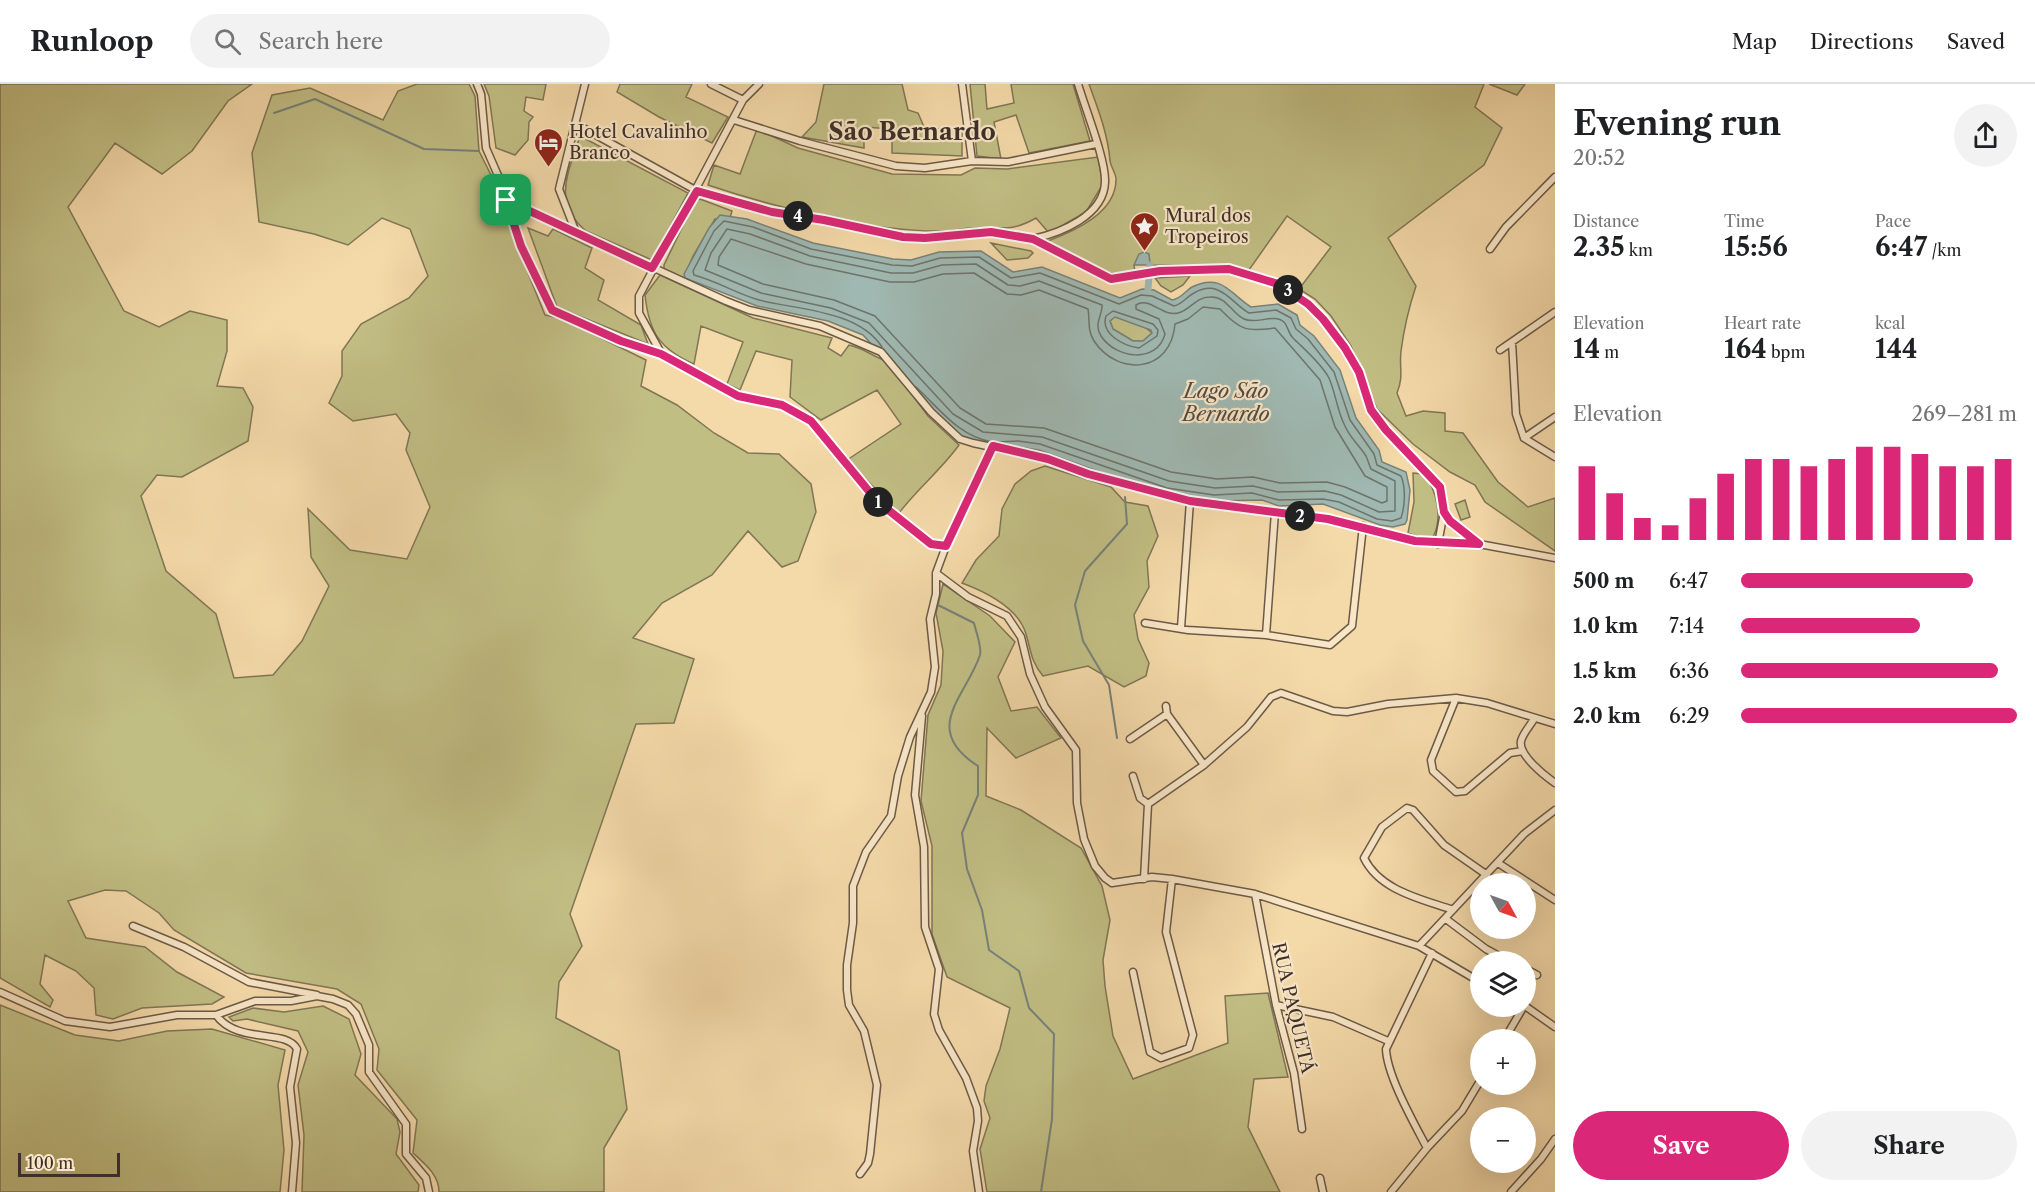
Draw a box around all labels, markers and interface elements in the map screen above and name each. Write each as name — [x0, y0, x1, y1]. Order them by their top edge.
search box — [190, 14, 610, 68]
text: Runloop — [30, 24, 154, 58]
icon: search — [211, 25, 244, 58]
text: Search here — [259, 28, 383, 55]
text: Map — [1732, 29, 1777, 54]
text: Directions — [1810, 29, 1914, 54]
text: Saved — [1947, 29, 2005, 54]
text: Evening run — [1573, 103, 1781, 144]
button: share — [1954, 104, 2017, 167]
district label: São Bernardo — [828, 117, 996, 146]
place label: Hotel Cavalinho Branco — [569, 121, 708, 164]
hotel icon: Hotel Cavalinho Branco — [532, 126, 564, 168]
text: 20:52 — [1573, 146, 1625, 170]
pin — [480, 174, 531, 225]
icon: arrive — [489, 183, 522, 216]
pin: 4 — [783, 201, 813, 231]
place label: Mural dos Tropeiros — [1165, 205, 1251, 248]
text: 4 — [793, 206, 803, 226]
place icon: Mural dos Tropeiros — [1128, 210, 1160, 252]
text: Distance — [1573, 211, 1639, 231]
text: Time — [1724, 211, 1764, 231]
text: Pace — [1875, 211, 1911, 231]
text: 2.35 — [1573, 231, 1625, 263]
text: 15:56 — [1724, 231, 1788, 263]
text: 6:47 — [1875, 231, 1927, 263]
text: km — [1625, 240, 1653, 260]
text: /km — [1927, 240, 1961, 260]
pin: 3 — [1273, 275, 1303, 305]
text: 3 — [1283, 280, 1293, 300]
text: Elevation — [1573, 313, 1644, 333]
text: Heart rate — [1724, 313, 1801, 333]
text: kcal — [1875, 313, 1905, 333]
text: 14 — [1573, 333, 1600, 365]
text: 164 — [1724, 333, 1767, 365]
text: 144 — [1875, 333, 1918, 365]
text: m — [1600, 342, 1619, 362]
text: bpm — [1767, 342, 1805, 362]
water label: Lago São Bernardo — [1181, 379, 1269, 426]
text: Elevation — [1573, 402, 1662, 426]
text: 269–281 m — [1911, 402, 2017, 426]
pin: 1 — [863, 487, 893, 517]
text: 1 — [874, 492, 882, 512]
pin: 2 — [1285, 501, 1315, 531]
text: 2 — [1295, 506, 1305, 526]
text: 500 m — [1573, 569, 1634, 593]
text: 6:47 — [1669, 569, 1708, 593]
text: 1.0 km — [1573, 614, 1638, 638]
text: 7:14 — [1669, 614, 1704, 638]
text: 1.5 km — [1573, 659, 1637, 683]
text: 6:36 — [1669, 659, 1709, 683]
text: 2.0 km — [1573, 704, 1641, 728]
text: 6:29 — [1669, 704, 1710, 728]
north arrow — [1470, 873, 1536, 939]
map controls — [1470, 873, 1536, 1173]
street label: RUA PAQUETÁ — [1267, 940, 1320, 1076]
button: layers — [1470, 951, 1536, 1017]
button: + — [1470, 1029, 1536, 1095]
button: − — [1470, 1107, 1536, 1173]
button: Save — [1573, 1111, 1789, 1180]
button: Share — [1801, 1111, 2017, 1180]
scale bar — [18, 1150, 120, 1178]
text: 100 m — [27, 1153, 73, 1173]

